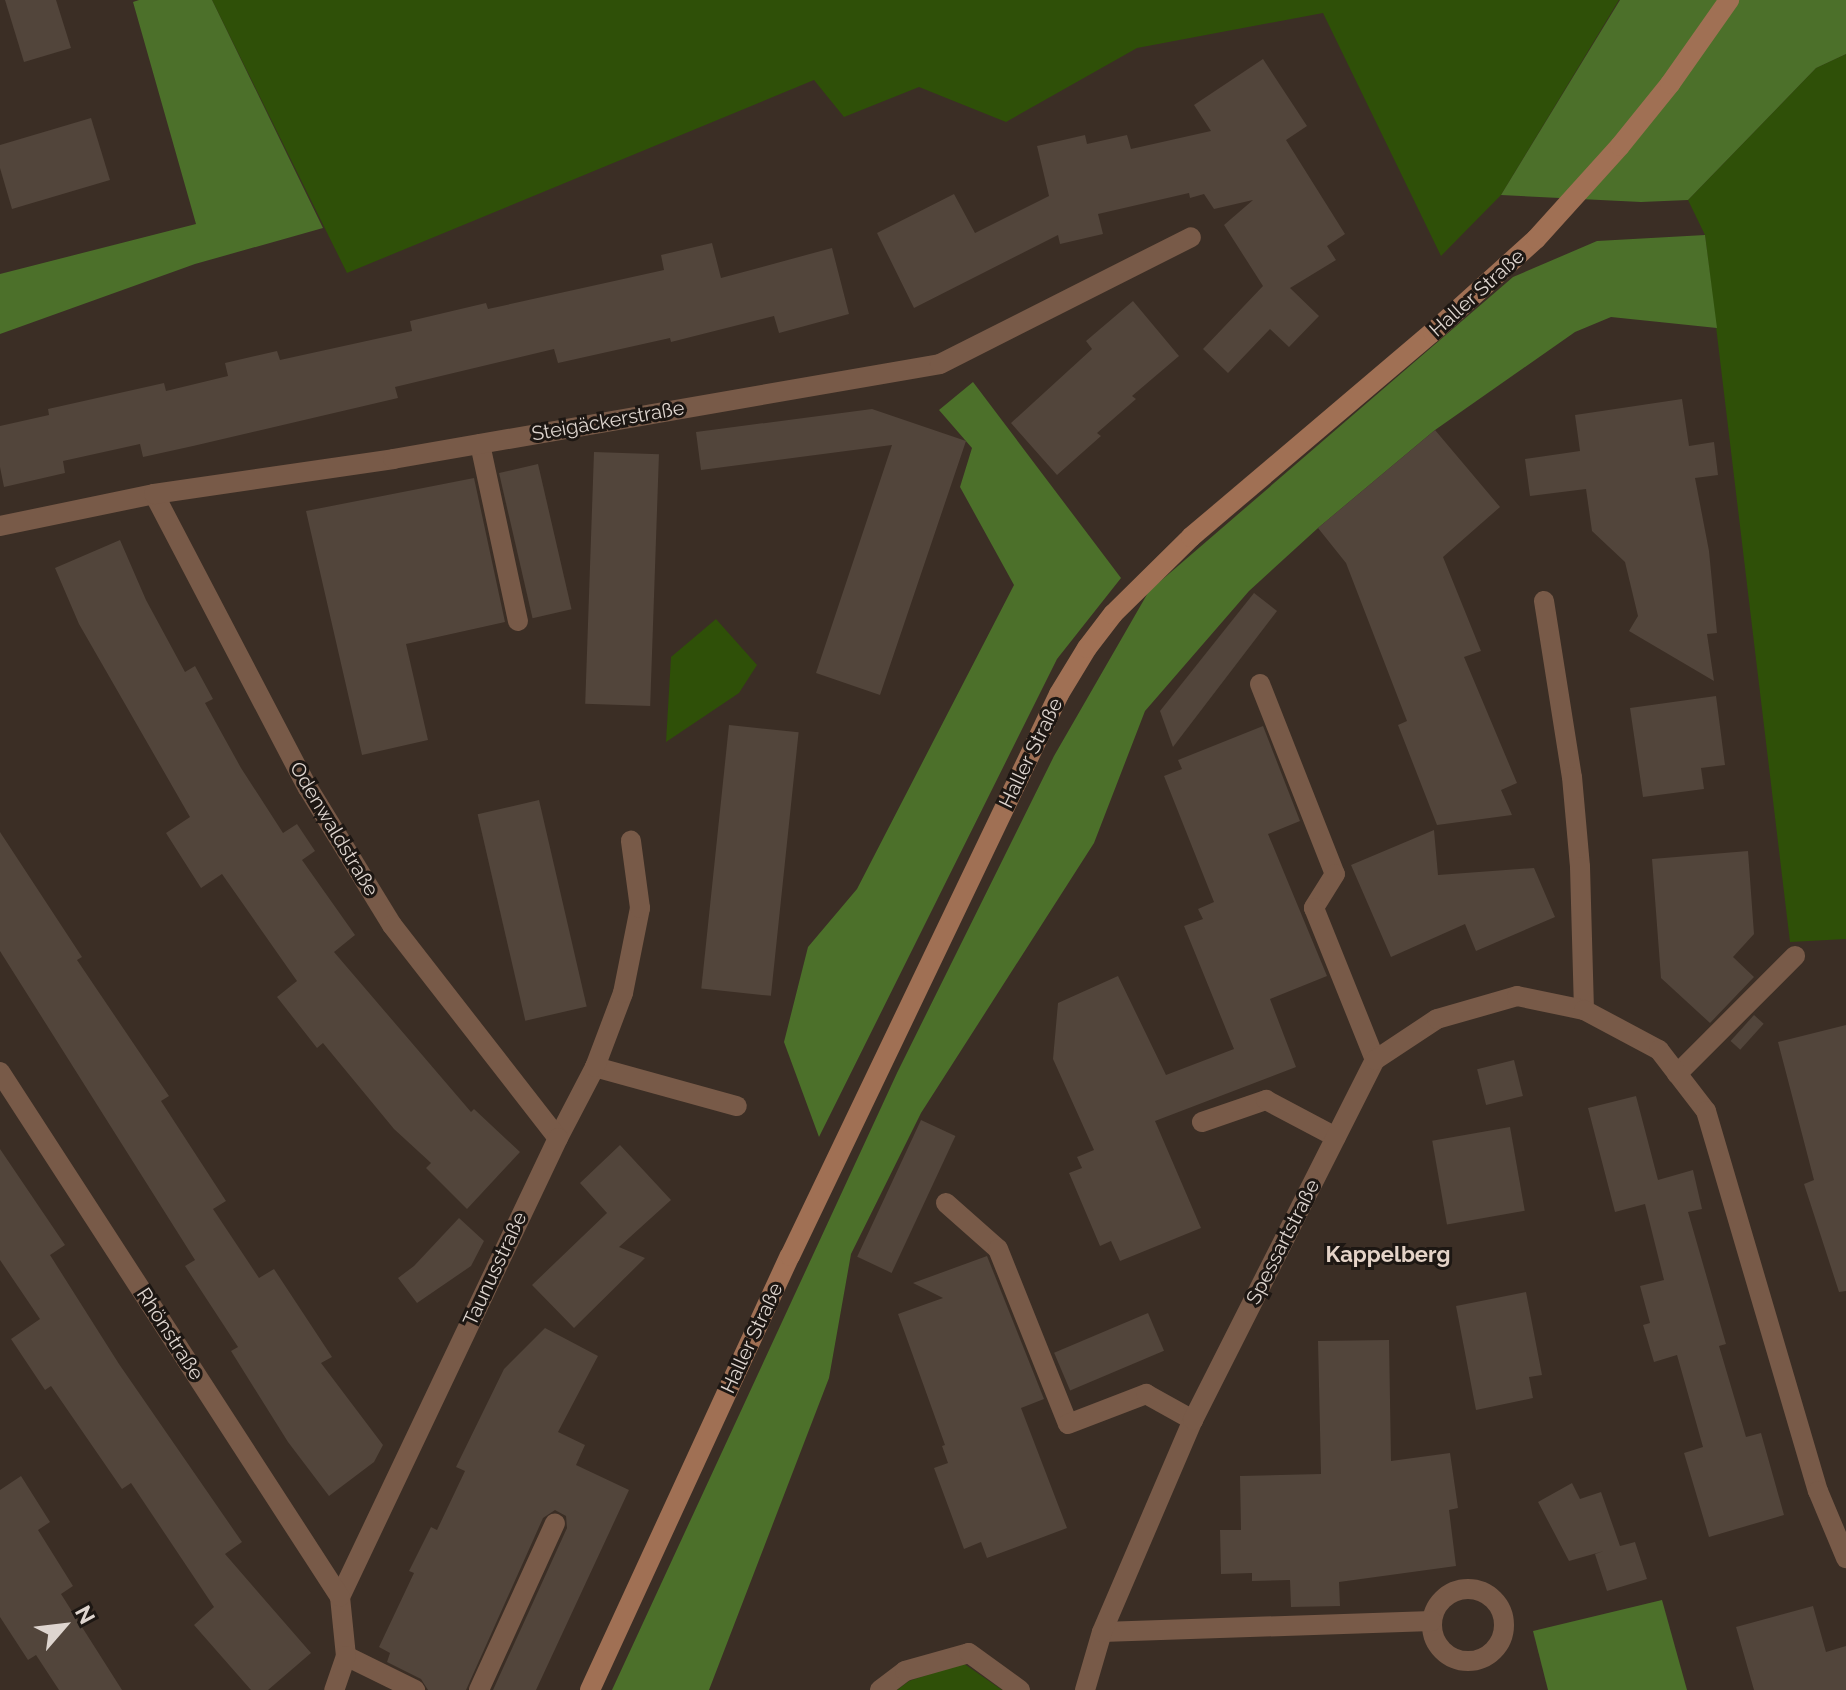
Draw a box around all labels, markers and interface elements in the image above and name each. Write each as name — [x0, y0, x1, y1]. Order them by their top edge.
street label: Haller Straße — [1425, 244, 1529, 342]
street label: Steigäckerstraße — [530, 396, 686, 446]
street label: Haller Straße — [994, 694, 1068, 812]
street label: Odenwaldstraße — [284, 757, 384, 901]
street label: Spessartstraße — [1241, 1175, 1325, 1309]
street label: Taunusstraße — [458, 1208, 532, 1330]
district label: Kappelberg — [1326, 1242, 1450, 1268]
street label: Haller Straße — [716, 1279, 788, 1397]
street label: Rhönstraße — [131, 1283, 209, 1385]
north arrow — [24, 1586, 104, 1666]
text: N — [70, 1601, 101, 1628]

